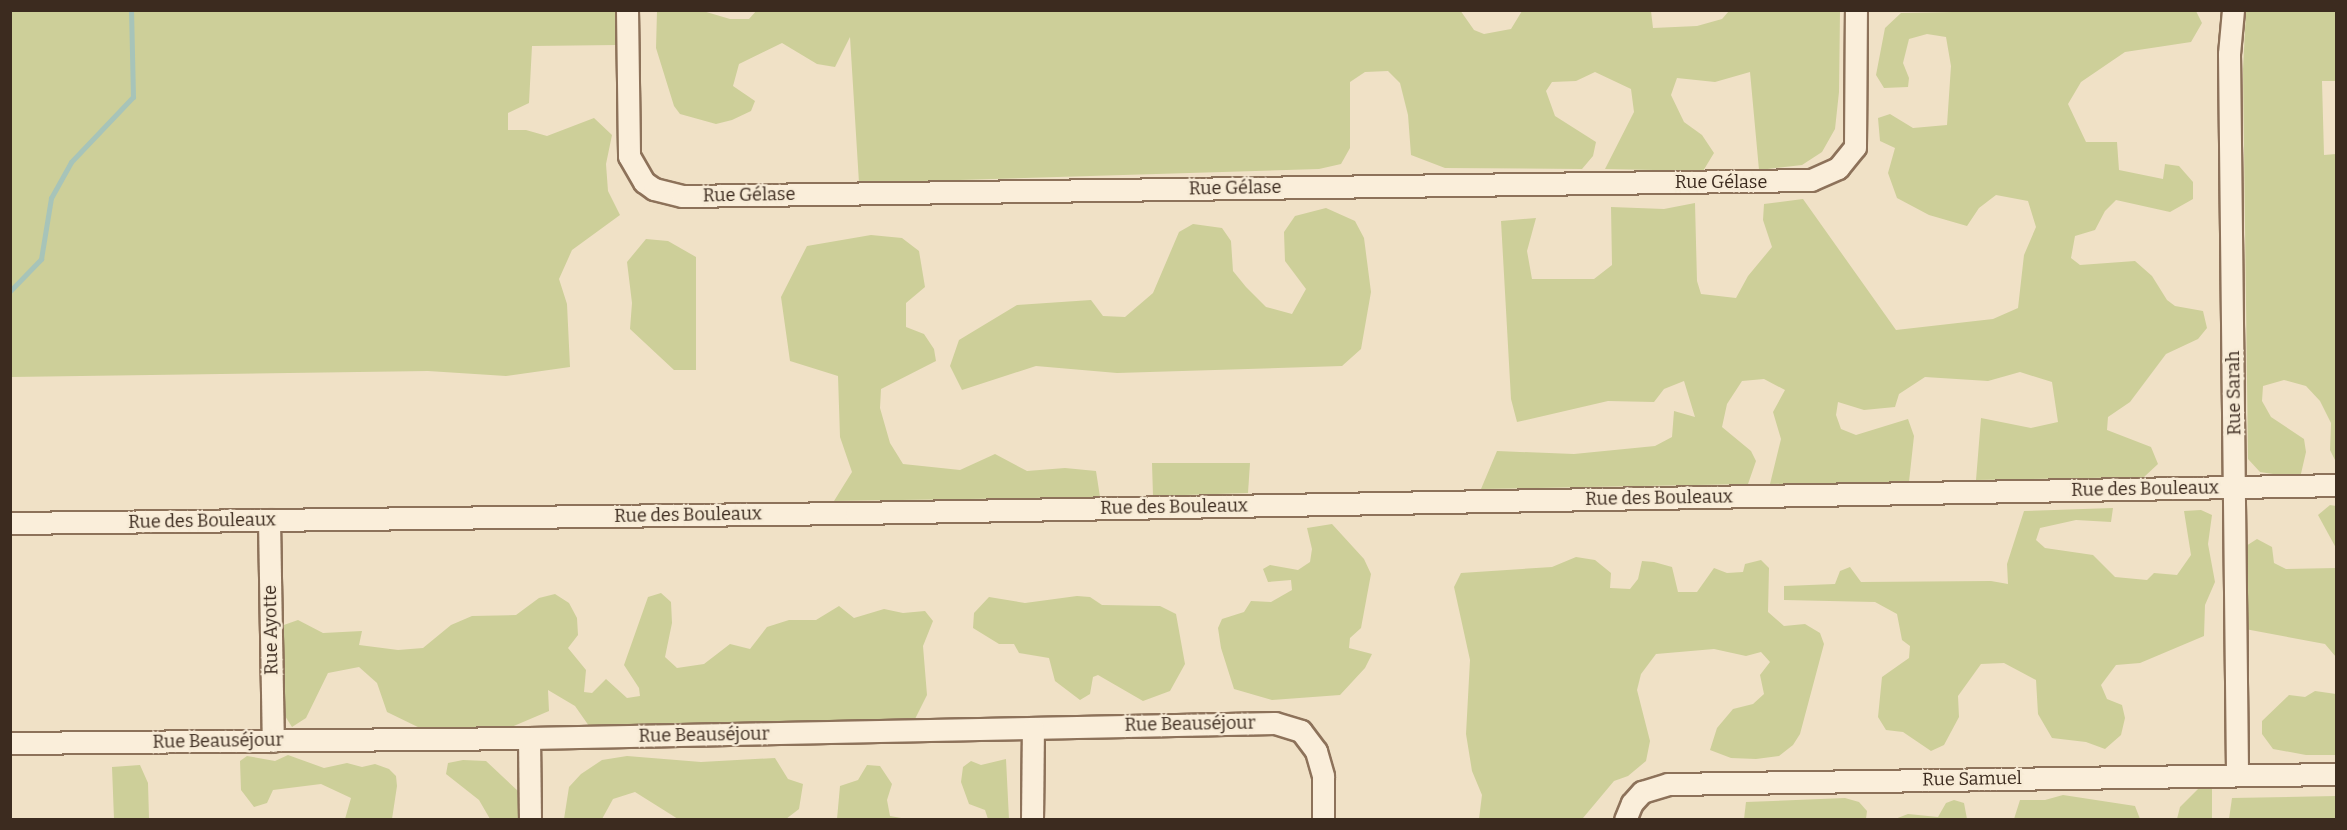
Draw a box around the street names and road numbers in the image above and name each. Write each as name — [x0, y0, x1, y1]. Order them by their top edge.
street label: Rue Gélase — [1675, 171, 1767, 193]
street label: Rue Gélase — [1189, 176, 1281, 200]
street label: Rue Gélase — [703, 183, 795, 207]
street label: Rue Sarah — [2222, 350, 2246, 436]
street label: Rue des Bouleaux — [2071, 477, 2219, 501]
street label: Rue des Bouleaux — [1585, 486, 1733, 510]
street label: Rue des Bouleaux — [1100, 495, 1248, 519]
street label: Rue des Bouleaux — [614, 503, 762, 527]
street label: Rue des Bouleaux — [128, 509, 276, 533]
street label: Rue Ayotte — [259, 585, 283, 675]
street label: Rue Beauséjour — [1124, 712, 1256, 736]
street label: Rue Beauséjour — [638, 723, 770, 747]
street label: Rue Beauséjour — [152, 729, 284, 753]
street label: Rue Samuel — [1922, 767, 2022, 791]

